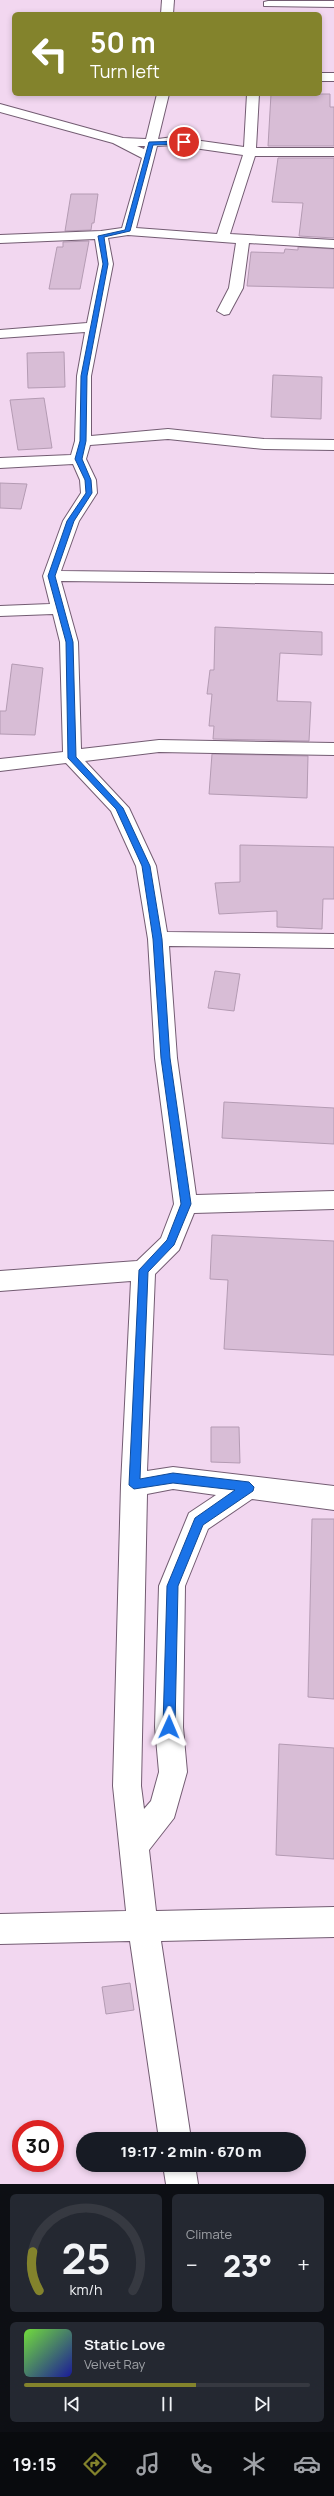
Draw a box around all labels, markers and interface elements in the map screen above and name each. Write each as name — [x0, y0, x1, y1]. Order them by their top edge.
text: 50 m — [90, 23, 156, 61]
icon: left — [24, 28, 76, 80]
text: Turn left — [90, 59, 160, 83]
pin — [167, 125, 201, 159]
icon: arrive — [173, 131, 195, 153]
position arrow — [148, 1706, 190, 1748]
speed limit sign: 30 — [12, 2120, 64, 2172]
text: 19:17 · 2 min · 670 m — [121, 2141, 261, 2162]
text: Climate — [186, 2225, 232, 2243]
text: 25 — [61, 2230, 111, 2286]
text: 23° — [223, 2245, 272, 2286]
text: − — [186, 2250, 198, 2280]
text: + — [297, 2250, 310, 2280]
text: km/h — [69, 2280, 103, 2299]
text: Static Love — [84, 2334, 165, 2355]
text: Velvet Ray — [84, 2355, 145, 2373]
icon: previous — [61, 2393, 83, 2415]
icon: pause — [156, 2393, 178, 2415]
icon: next — [251, 2393, 273, 2415]
icon: directions — [81, 2450, 109, 2478]
icon: music — [134, 2450, 162, 2478]
icon: phone — [187, 2450, 215, 2478]
icon: climate — [240, 2450, 268, 2478]
icon: car — [293, 2450, 321, 2478]
text: 19:15 — [13, 2452, 56, 2476]

